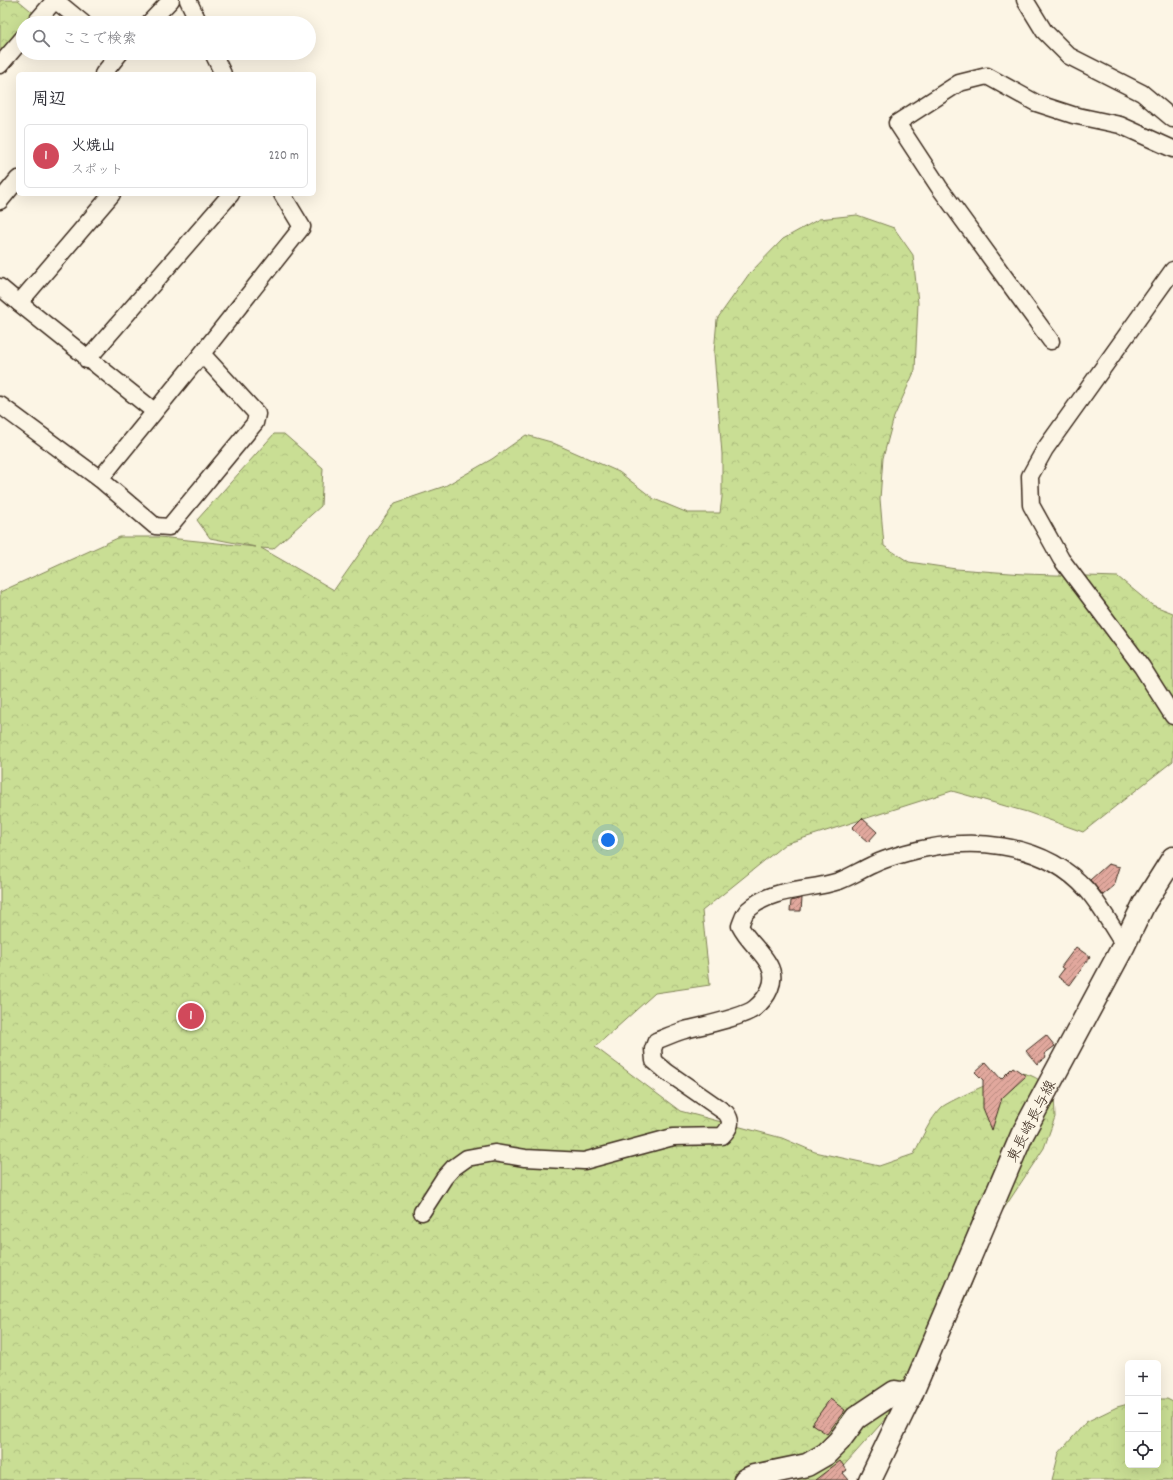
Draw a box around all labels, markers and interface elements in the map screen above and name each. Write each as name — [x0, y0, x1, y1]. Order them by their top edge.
search box — [16, 16, 316, 60]
icon: search — [30, 27, 52, 49]
text: ここで検索 — [62, 29, 137, 51]
text: 周辺 — [32, 89, 66, 113]
text: 火焼山 — [71, 136, 116, 158]
text: 1 — [45, 147, 47, 166]
text: 220 m — [269, 147, 299, 166]
text: スポット — [71, 161, 123, 180]
your location — [598, 830, 618, 850]
pin: 1 — [178, 1001, 204, 1031]
street label: 東長崎長与線 — [1003, 1077, 1063, 1167]
map controls — [1125, 1360, 1161, 1468]
button: + — [1125, 1360, 1161, 1396]
button: − — [1125, 1396, 1161, 1432]
button: locate — [1125, 1432, 1161, 1468]

